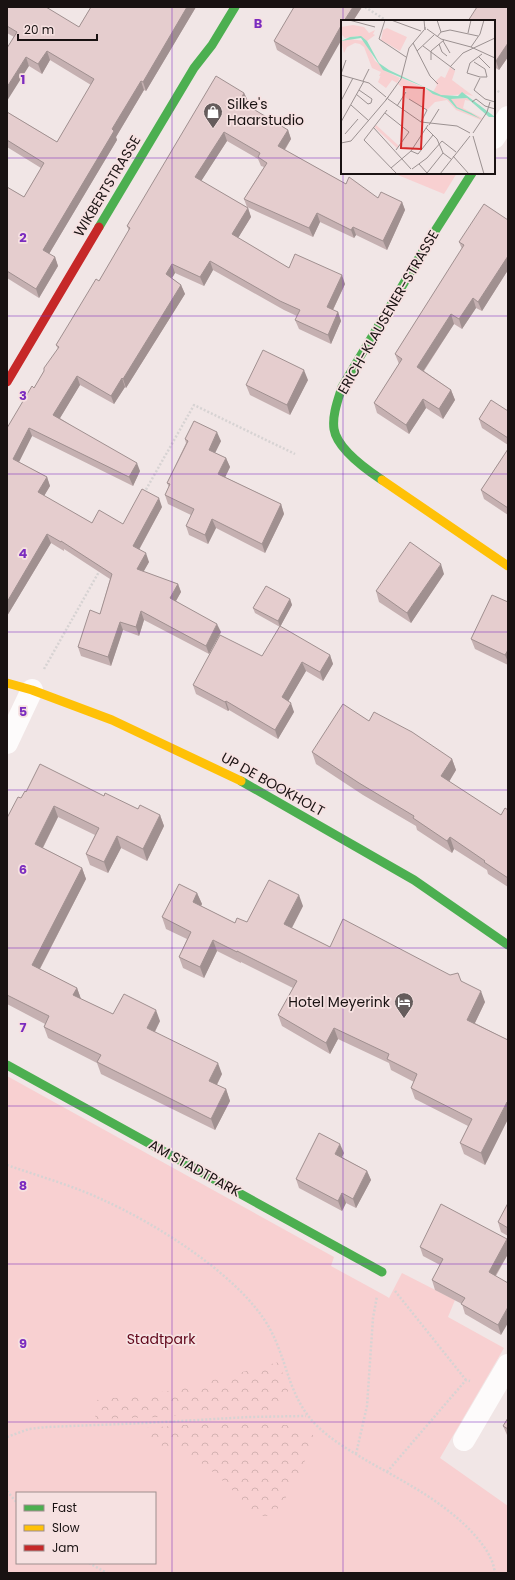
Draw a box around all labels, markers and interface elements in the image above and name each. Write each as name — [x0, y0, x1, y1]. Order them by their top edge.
text: B — [254, 14, 263, 33]
scale bar — [18, 16, 97, 42]
inset map — [341, 20, 495, 174]
text: 20 m — [24, 21, 54, 38]
text: 1 — [21, 70, 25, 89]
place label: Silke's Haarstudio — [227, 94, 304, 130]
shop icon: Silke's Haarstudio — [202, 101, 224, 129]
street label: WIKBERTSTRASSE — [69, 132, 145, 240]
street label: ERICH-KLAUSENER-STRASSE — [333, 226, 443, 398]
text: 2 — [19, 228, 27, 247]
text: 3 — [19, 386, 27, 405]
text: 4 — [19, 544, 28, 563]
text: 5 — [19, 702, 27, 721]
street label: UP DE BOOKHOLT — [218, 747, 329, 821]
text: 6 — [19, 860, 27, 879]
hotel icon: Hotel Meyerink — [393, 991, 415, 1019]
place label: Hotel Meyerink — [288, 992, 391, 1012]
text: 7 — [20, 1018, 27, 1037]
street label: AM STADTPARK — [145, 1134, 245, 1202]
text: 8 — [19, 1176, 27, 1195]
park label: Stadtpark — [127, 1329, 196, 1349]
text: 9 — [19, 1334, 27, 1353]
legend — [16, 1492, 156, 1564]
text: Fast — [52, 1499, 77, 1516]
text: Slow — [52, 1519, 80, 1536]
text: Jam — [52, 1539, 79, 1556]

